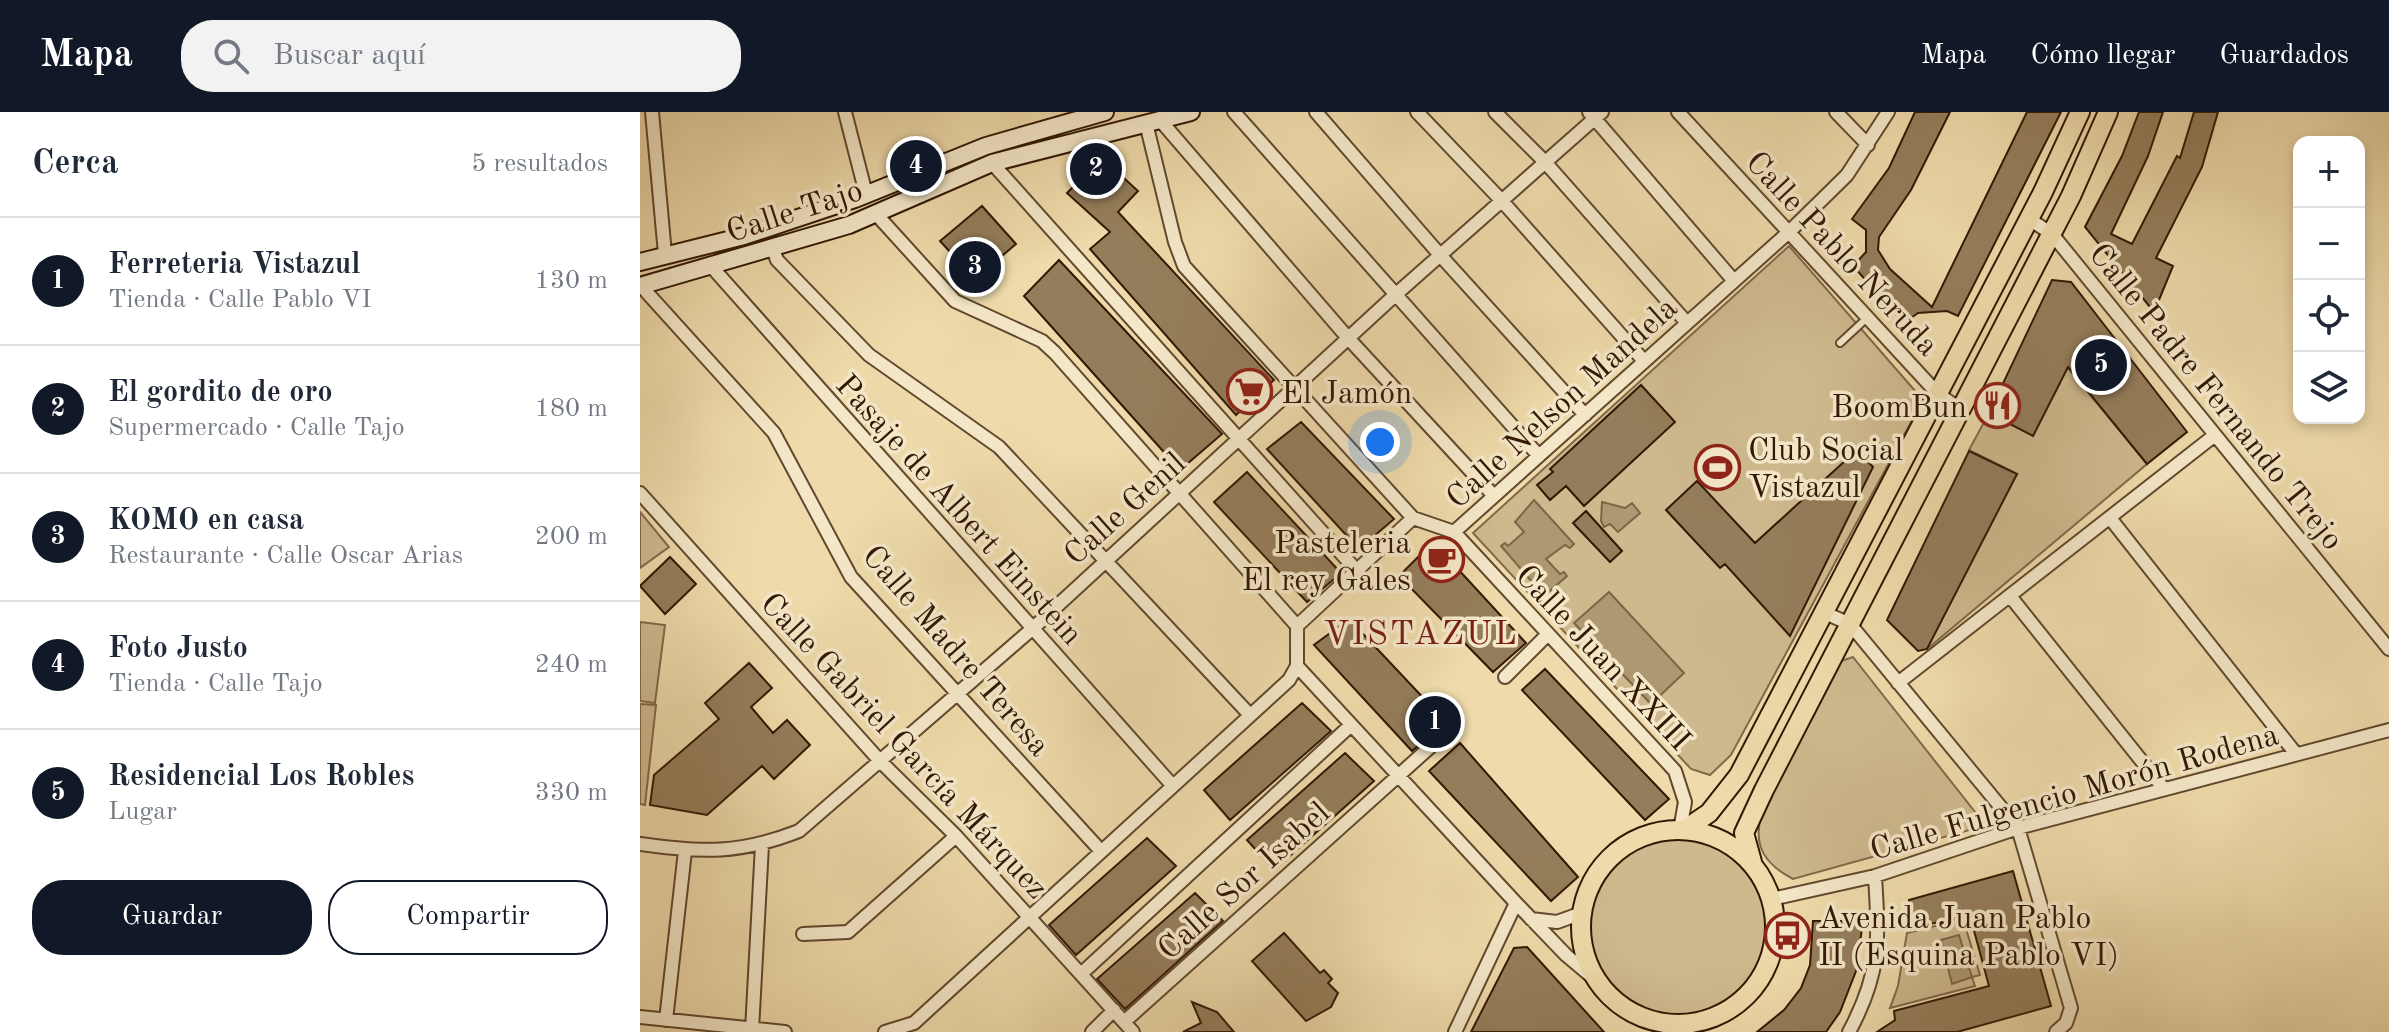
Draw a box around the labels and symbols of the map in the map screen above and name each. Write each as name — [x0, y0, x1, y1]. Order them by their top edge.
pin: 4 — [890, 136, 942, 196]
pin: 2 — [1070, 139, 1122, 199]
street label: Calle Pablo Neruda — [1738, 147, 1943, 363]
street label: Calle Tajo — [723, 176, 867, 250]
pin: 3 — [949, 237, 1001, 297]
street label: Calle Padre Fernando Trejo — [2081, 239, 2348, 557]
street label: Calle Nelson Mandela — [1442, 293, 1685, 516]
pin: 5 — [2075, 335, 2127, 395]
supermarket icon: El Jamón — [1226, 368, 1274, 416]
street label: Pasaje de Albert Einstein — [828, 370, 1087, 652]
place label: El Jamón — [1281, 379, 1412, 411]
restaurant icon: BoomBun — [1974, 382, 2022, 430]
place label: BoomBun — [1831, 393, 1967, 425]
your location — [1360, 422, 1400, 462]
place label: Club Social Vistazul — [1748, 436, 1903, 505]
sports icon: Club Social Vistazul — [1693, 443, 1741, 491]
street label: Calle Genil — [1059, 448, 1193, 572]
place label: Pasteleria El rey Gales — [1241, 529, 1411, 598]
cafe icon: Pasteleria El rey Gales — [1418, 536, 1466, 584]
street label: Calle Madre Teresa — [855, 541, 1055, 763]
street label: Calle Juan XXIII — [1508, 560, 1696, 758]
street label: Calle Gabriel García Márquez — [753, 588, 1052, 906]
district label: VISTAZUL — [1323, 618, 1519, 652]
pin: 1 — [1409, 692, 1461, 752]
street label: Calle Fulgencio Morón Rodena — [1867, 720, 2283, 868]
street label: Calle Sor Isabel — [1153, 797, 1337, 967]
place label: Avenida Juan Pablo II (Esquina Pablo VI) — [1818, 904, 2119, 973]
bus stop icon: Avenida Juan Pablo II (Esquina Pablo VI) — [1763, 911, 1811, 959]

